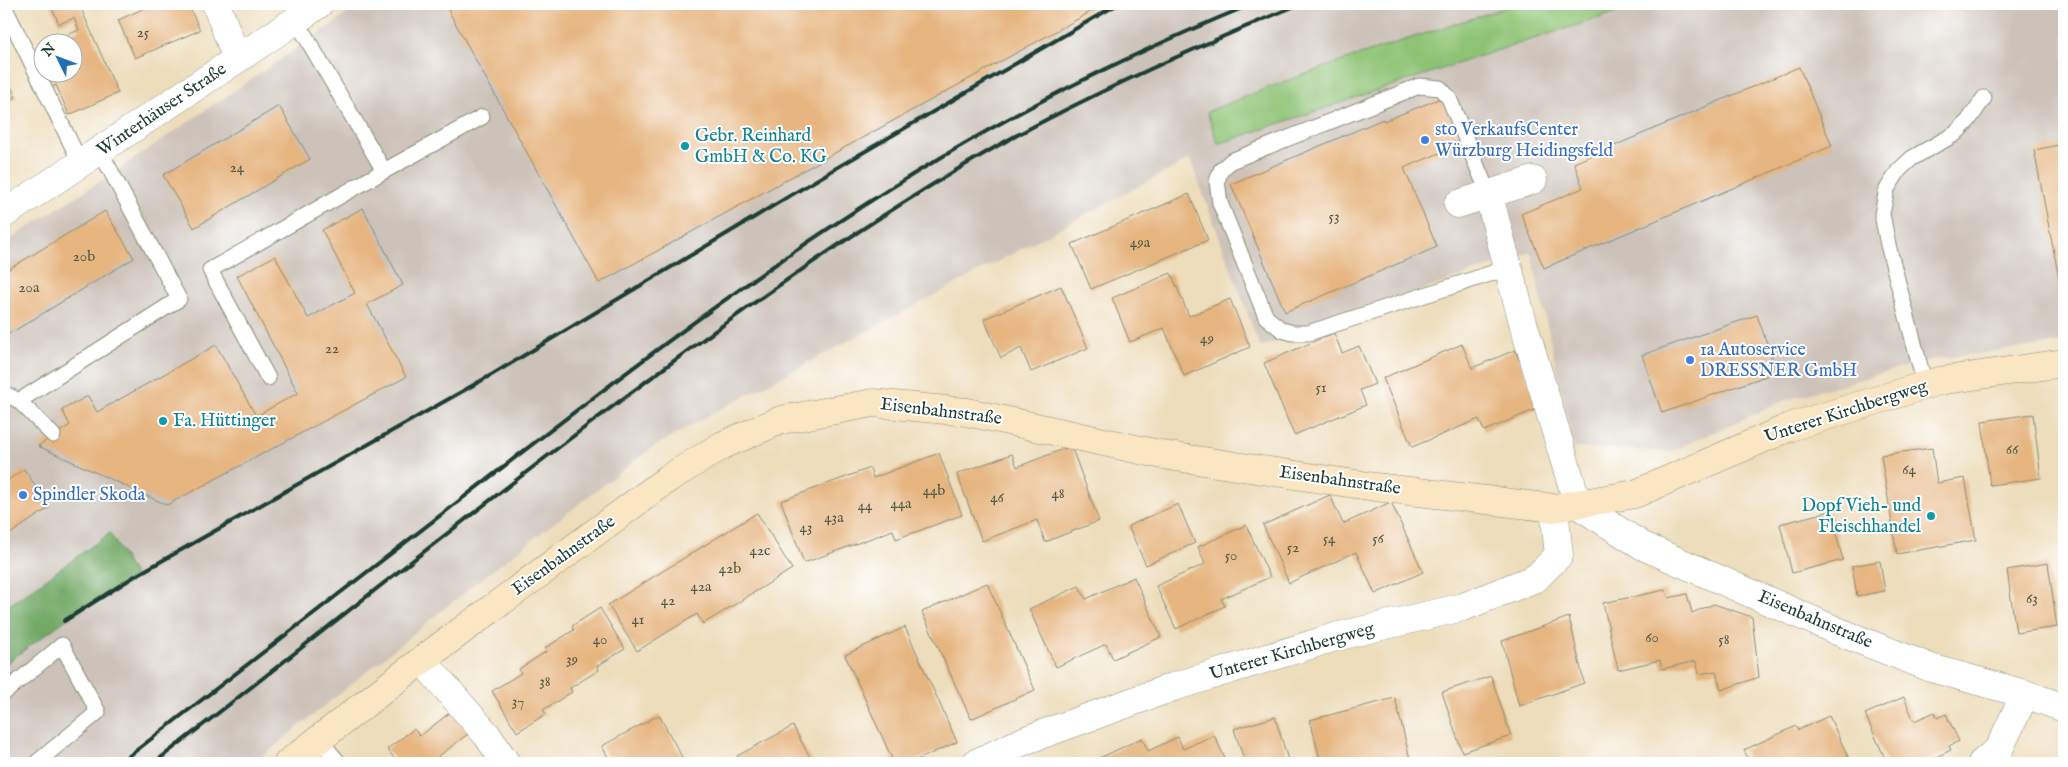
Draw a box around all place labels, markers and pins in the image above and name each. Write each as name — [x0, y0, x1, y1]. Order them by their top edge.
place label: sto VerkaufsCenter Würzburg Heidingsfeld — [1435, 119, 1613, 163]
place label: Gebr. Reinhard GmbH & Co. KG — [695, 125, 827, 169]
marker: sto VerkaufsCenter Würzburg Heidingsfeld — [1419, 134, 1431, 146]
marker: Gebr. Reinhard GmbH & Co. KG — [679, 140, 691, 152]
place label: 1a Autoservice DRESSNER GmbH — [1700, 339, 1857, 383]
marker: 1a Autoservice DRESSNER GmbH — [1684, 354, 1696, 366]
place label: Fa. Hüttinger — [173, 410, 276, 433]
marker: Fa. Hüttinger — [157, 415, 169, 427]
place label: Spindler Skoda — [33, 484, 146, 507]
marker: Spindler Skoda — [17, 489, 29, 501]
place label: Dopf Vieh- und Fleischhandel — [1802, 495, 1921, 539]
marker: Dopf Vieh- und Fleischhandel — [1925, 510, 1937, 522]

